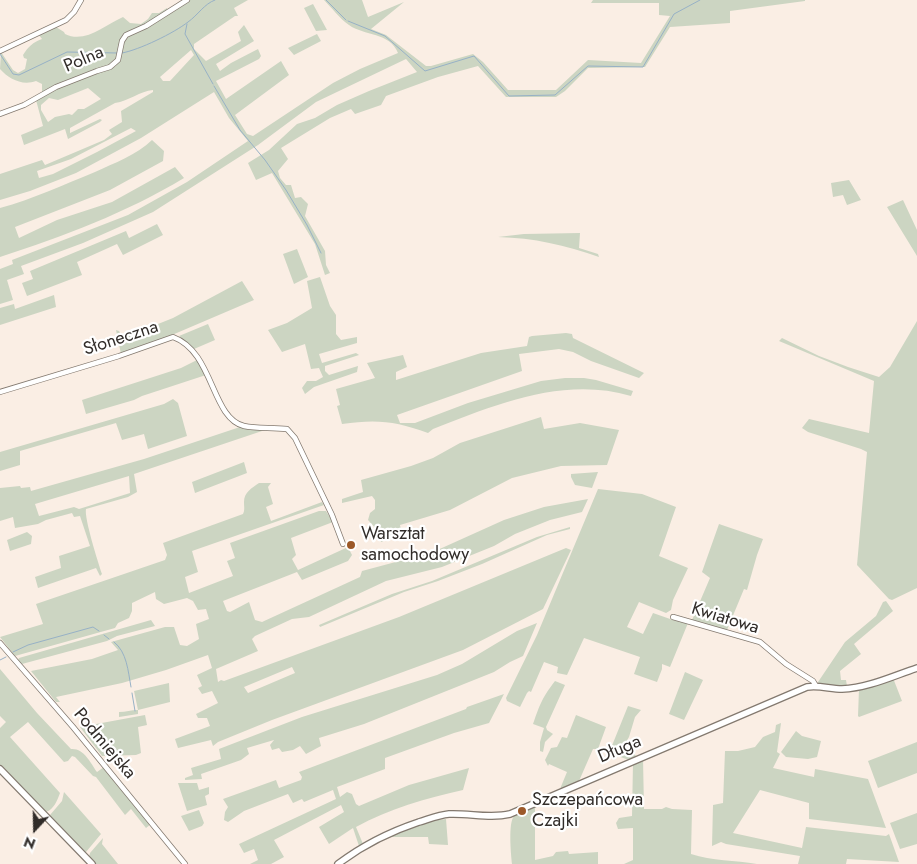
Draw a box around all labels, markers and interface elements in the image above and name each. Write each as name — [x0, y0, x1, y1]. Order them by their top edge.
street label: Polna — [61, 42, 107, 78]
street label: Słoneczna — [81, 317, 161, 361]
place label: Warsztat samochodowy — [361, 524, 469, 566]
marker: Warsztat samochodowy — [345, 539, 357, 551]
street label: Kwiatowa — [689, 598, 761, 640]
street label: Podmiejska — [68, 704, 140, 784]
street label: Długa — [595, 731, 645, 769]
place label: Szczepańcowa Czajki — [532, 790, 643, 832]
north arrow — [10, 804, 60, 854]
marker: Szczepańcowa Czajki — [516, 805, 528, 817]
text: N — [21, 832, 38, 854]

